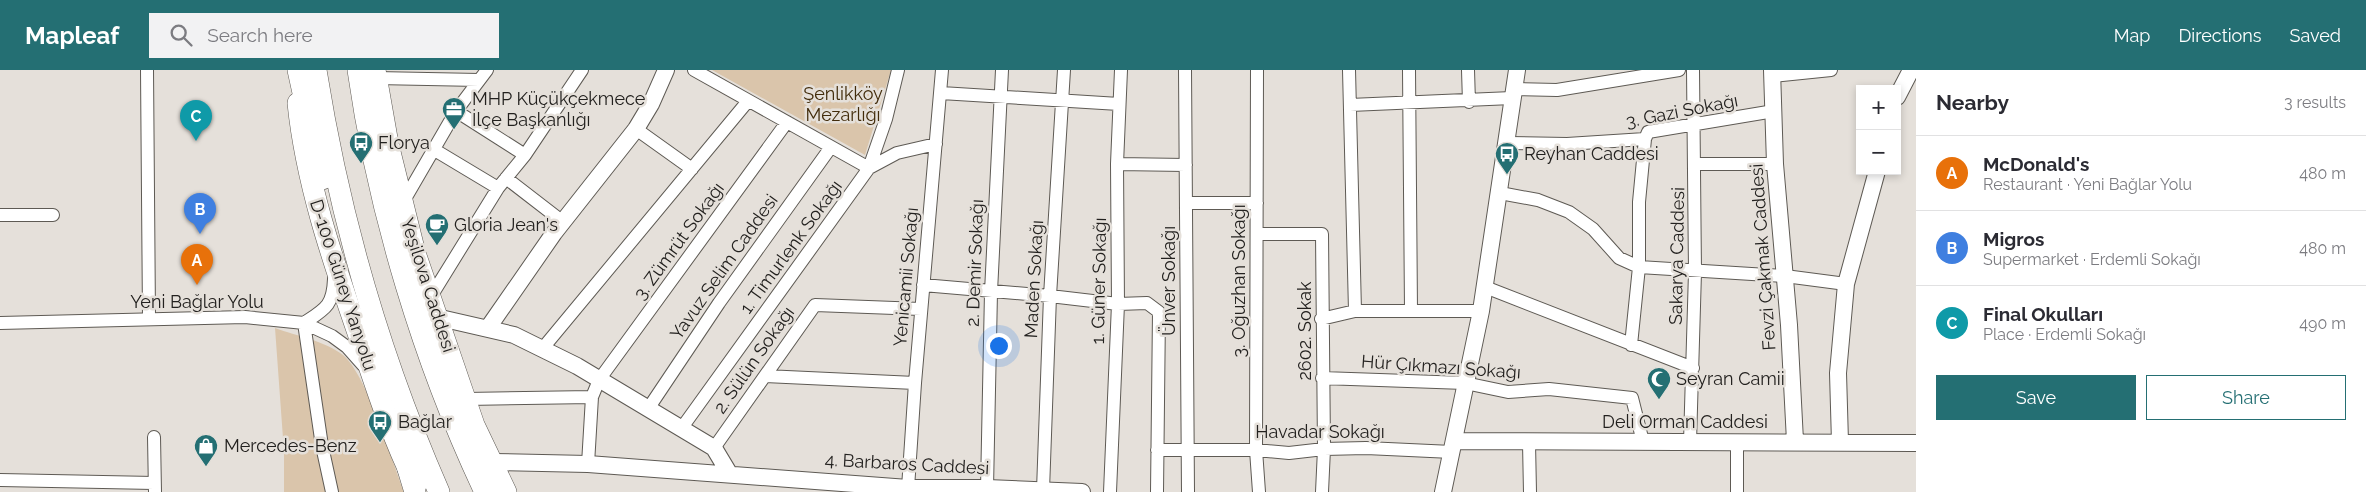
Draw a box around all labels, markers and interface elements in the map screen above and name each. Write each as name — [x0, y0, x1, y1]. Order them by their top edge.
search box — [149, 13, 499, 58]
text: Mapleaf — [25, 21, 119, 50]
icon: search — [167, 21, 195, 49]
text: Search here — [207, 24, 313, 46]
text: Map — [2114, 25, 2150, 46]
text: Directions — [2178, 25, 2262, 46]
text: Saved — [2290, 25, 2341, 46]
park label: Şenlikköy Mezarlığı — [803, 83, 883, 125]
map controls — [1856, 85, 1901, 175]
button: + — [1856, 85, 1901, 130]
place label: MHP Küçükçekmece İlçe Başkanlığı — [472, 88, 646, 130]
street label: 3. Gazi Sokağı — [1624, 89, 1740, 132]
text: Nearby — [1936, 90, 2009, 115]
text: 3 results — [2284, 93, 2346, 112]
office icon: MHP Küçükçekmece İlçe Başkanlığı — [441, 96, 467, 130]
pin: C — [180, 100, 212, 141]
bus stop icon: Florya — [348, 130, 374, 164]
button: − — [1856, 130, 1901, 175]
place label: Florya — [378, 132, 430, 153]
bus stop icon: Reyhan Caddesi — [1494, 141, 1520, 175]
place label: Reyhan Caddesi — [1524, 143, 1659, 164]
text: McDonald's — [1983, 153, 2089, 175]
street label: Fevzi Çakmak Caddesi — [1745, 163, 1780, 351]
text: A — [1947, 164, 1957, 183]
text: 480 m — [2299, 164, 2346, 183]
text: Restaurant · Yeni Bağlar Yolu — [1983, 175, 2192, 194]
street label: 1. Timurlenk Sokağı — [735, 176, 846, 317]
street label: 3. Zümrüt Sokağı — [629, 178, 728, 303]
street label: Sakarya Caddesi — [1665, 187, 1688, 325]
street label: Yavuz Selim Caddesi — [666, 190, 782, 343]
pin: B — [184, 193, 216, 234]
street label: D-100 Güney Yanyolu — [306, 197, 381, 373]
street label: 2. Demir Sokağı — [962, 199, 987, 327]
street label: 3. Oğuzhan Sokağı — [1228, 204, 1249, 358]
street label: Yenicamii Sokağı — [889, 206, 922, 347]
cafe icon: Gloria Jean's — [424, 212, 450, 246]
place label: Gloria Jean's — [454, 214, 558, 235]
street label: Yeşilova Caddesi — [397, 215, 460, 355]
street label: 1. Güner Sokağı — [1087, 217, 1110, 345]
street label: Maden Sokağı — [1020, 219, 1047, 339]
street label: Ünver Sokağı — [1158, 226, 1179, 336]
text: Migros — [1983, 228, 2044, 250]
text: B — [1947, 239, 1957, 258]
text: 480 m — [2299, 239, 2346, 258]
pin: A — [181, 244, 213, 285]
text: Supermarket · Erdemli Sokağı — [1983, 250, 2201, 269]
street label: 2602. Sokak — [1294, 281, 1315, 381]
street label: Yeni Bağlar Yolu — [130, 291, 264, 312]
street label: 2. Sülün Sokağı — [709, 302, 798, 417]
text: Final Okulları — [1983, 303, 2103, 325]
text: C — [1947, 314, 1957, 333]
text: 490 m — [2299, 314, 2346, 333]
text: Place · Erdemli Sokağı — [1983, 325, 2146, 344]
your location — [986, 333, 1012, 359]
street label: Hür Çıkmazı Sokağı — [1360, 350, 1522, 383]
mosque icon: Seyran Camii — [1646, 366, 1672, 400]
place label: Seyran Camii — [1676, 368, 1785, 389]
button: Save — [1936, 375, 2136, 420]
button: Share — [2146, 375, 2346, 420]
bus stop icon: Bağlar — [367, 409, 393, 443]
place label: Bağlar — [398, 411, 453, 432]
street label: Deli Orman Caddesi — [1602, 411, 1768, 432]
street label: Havadar Sokağı — [1255, 421, 1385, 442]
shop icon: Mercedes-Benz — [193, 433, 219, 467]
place label: Mercedes-Benz — [224, 435, 357, 456]
street label: 4. Barbaros Caddesi — [824, 449, 990, 478]

